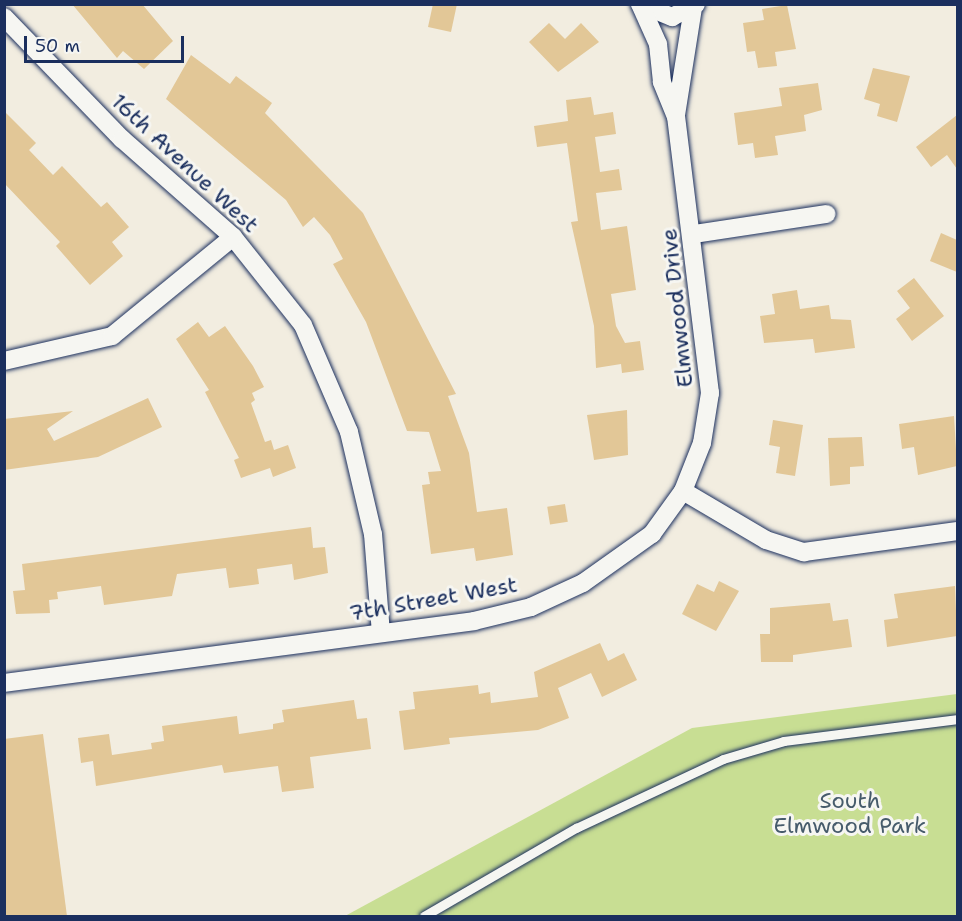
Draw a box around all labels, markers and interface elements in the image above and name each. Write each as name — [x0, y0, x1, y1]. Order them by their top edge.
scale bar — [27, 24, 188, 62]
text: 50 m — [35, 34, 80, 58]
street label: 16th Avenue West — [106, 88, 264, 238]
street label: Elmwood Drive — [656, 227, 698, 389]
street label: 7th Street West — [347, 571, 519, 627]
park label: South Elmwood Park — [774, 787, 926, 838]

